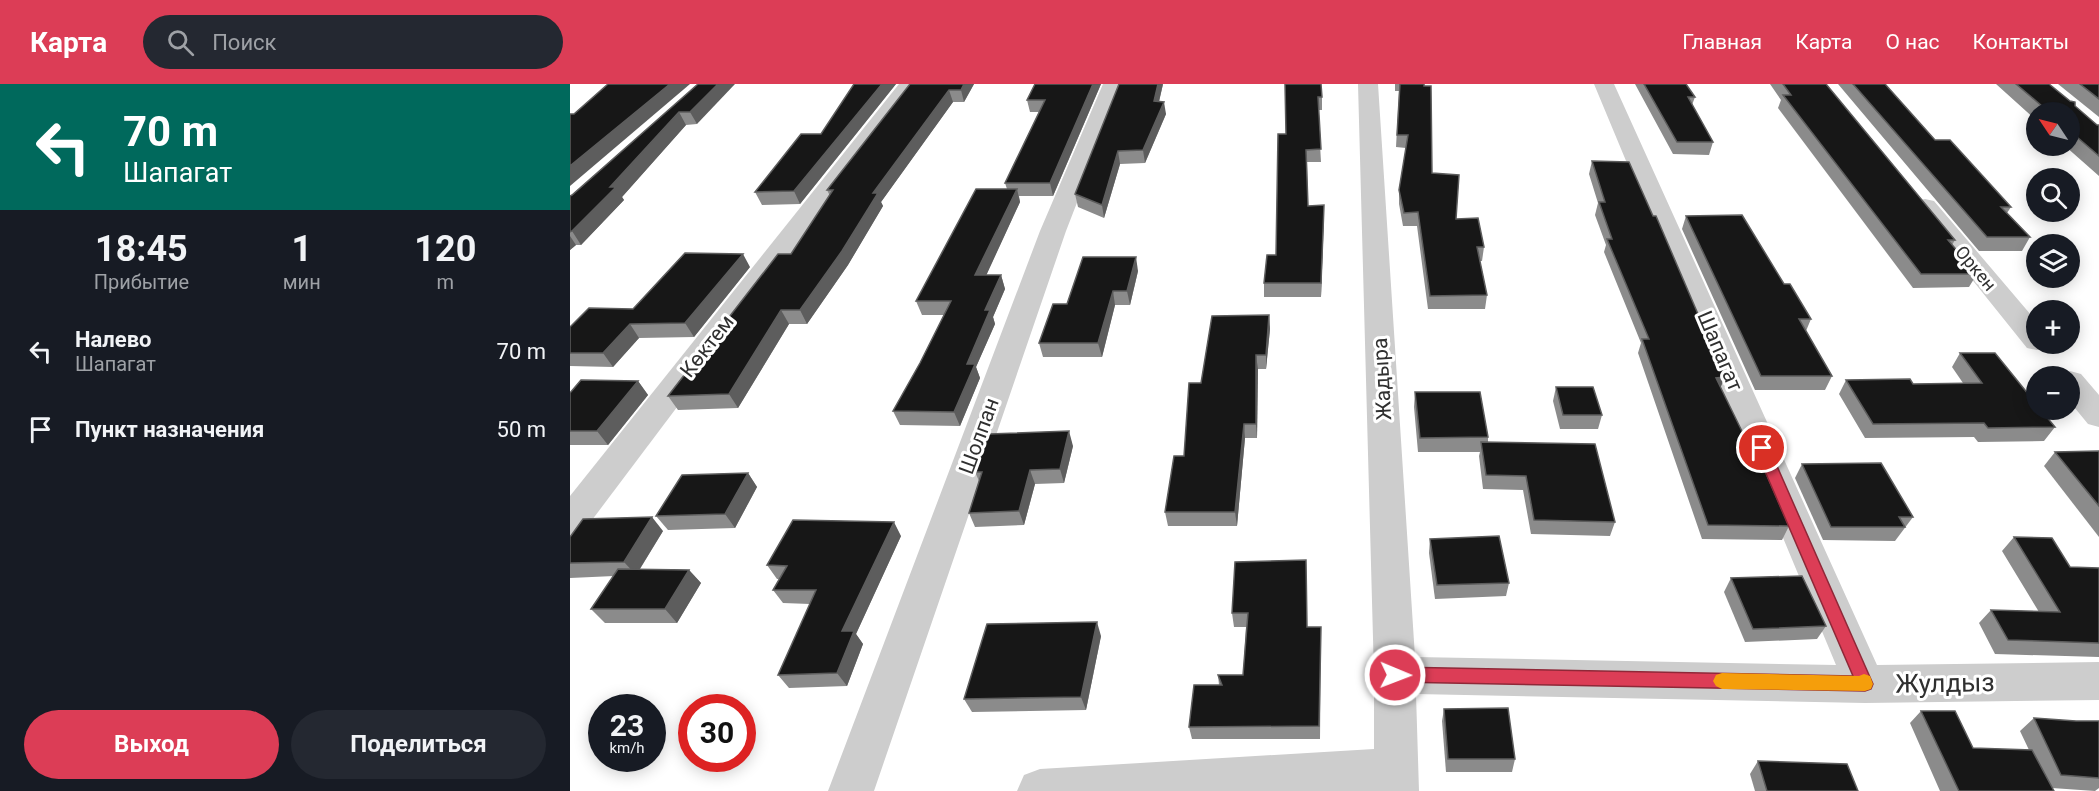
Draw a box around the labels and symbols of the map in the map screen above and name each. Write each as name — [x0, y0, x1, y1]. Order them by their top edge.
north arrow — [2026, 102, 2080, 156]
street label: Оркен — [1951, 241, 2001, 295]
street label: Шапагат — [1692, 307, 1748, 395]
street label: Көктем — [675, 310, 739, 382]
street label: Жадыра — [1368, 337, 1396, 421]
street label: Шолпан — [954, 395, 1004, 477]
pin — [1736, 422, 1787, 473]
position arrow — [1363, 643, 1427, 707]
street label: Жулдыз — [1895, 667, 1995, 699]
speed limit sign: 30 — [678, 694, 756, 772]

